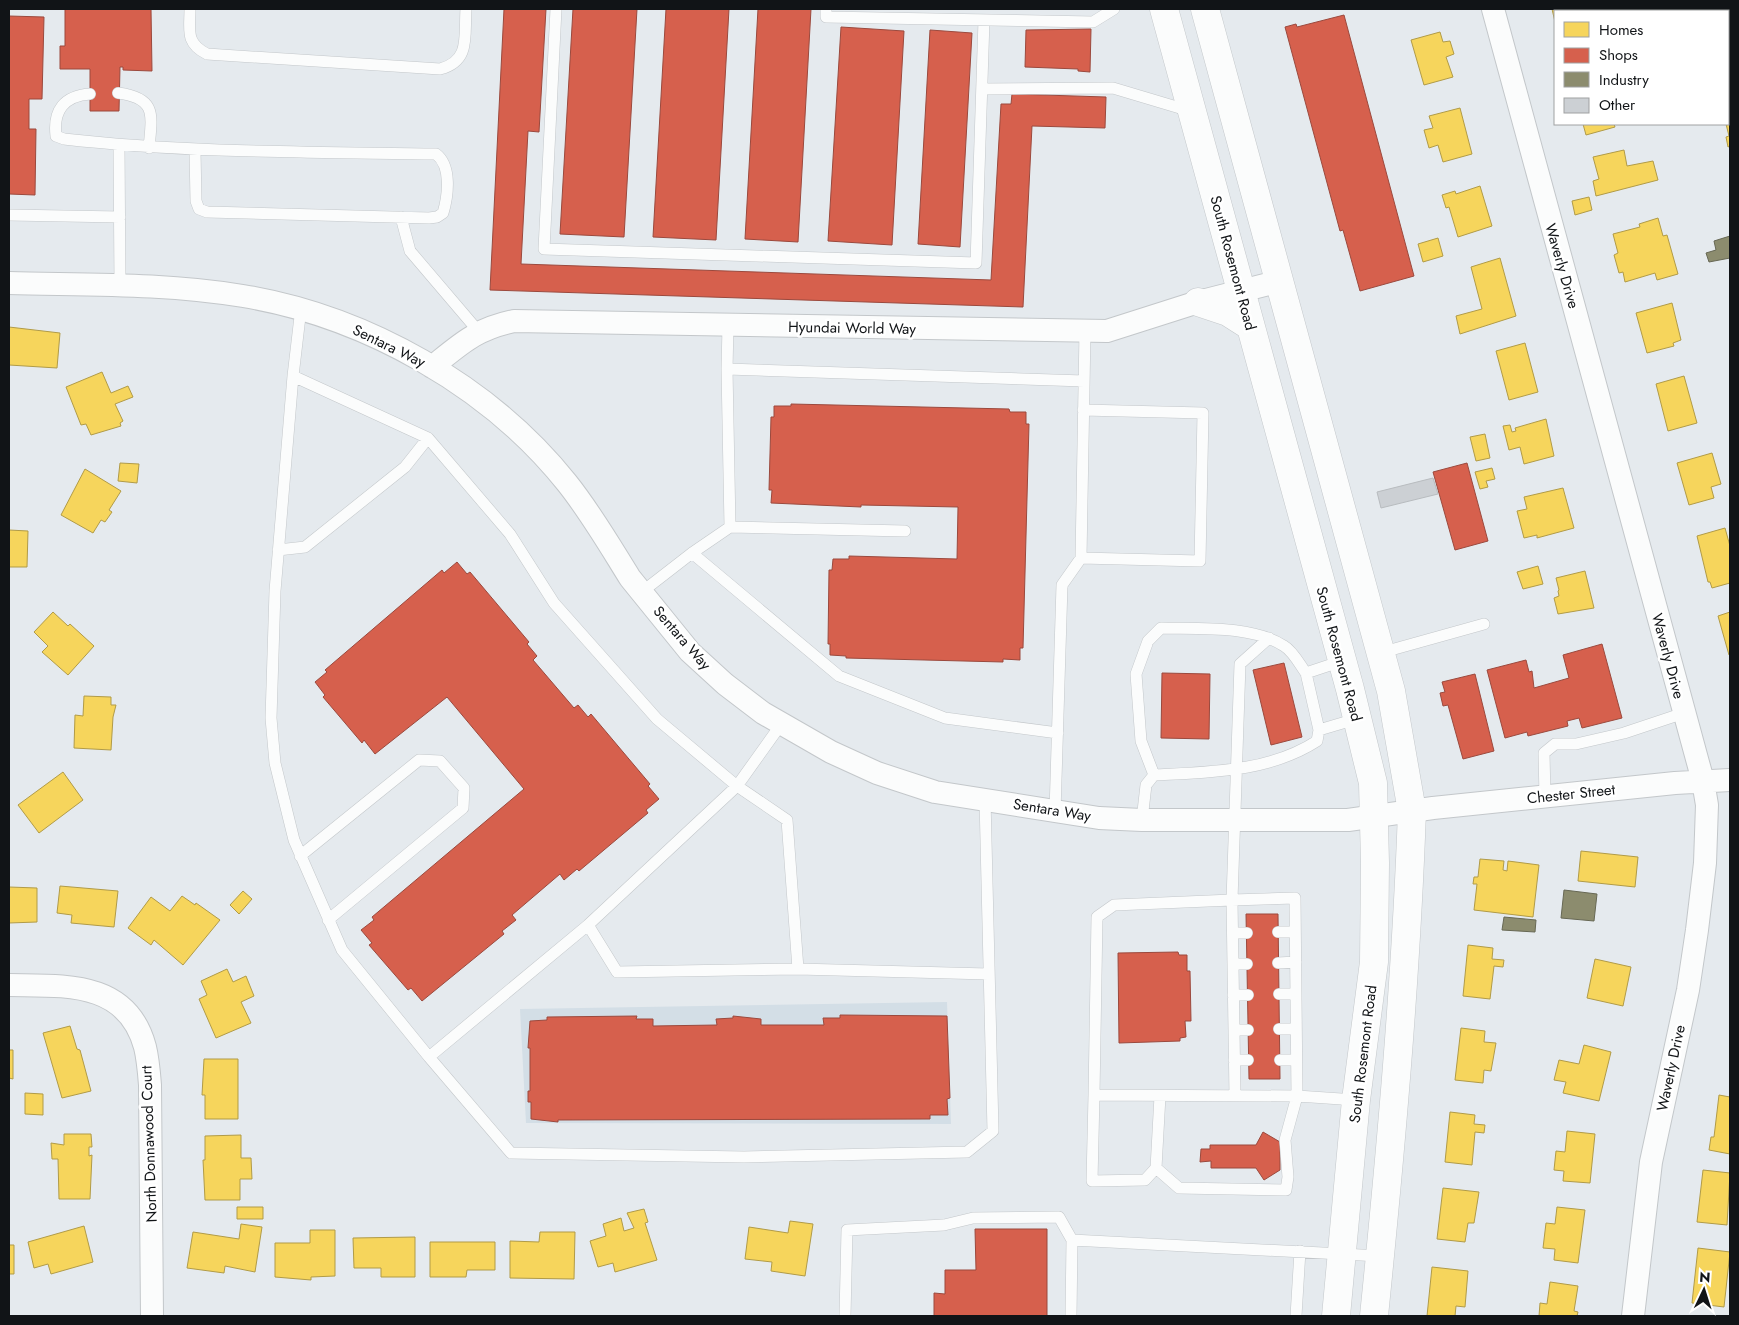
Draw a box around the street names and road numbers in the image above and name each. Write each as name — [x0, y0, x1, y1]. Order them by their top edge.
street label: South Rosemont Road — [1204, 193, 1262, 333]
street label: Waverly Drive — [1539, 221, 1585, 311]
street label: Hyundai World Way — [788, 316, 916, 340]
street label: Sentara Way — [349, 319, 429, 373]
street label: South Rosemont Road — [1310, 584, 1368, 724]
street label: Sentara Way — [648, 601, 716, 675]
street label: Waverly Drive — [1646, 611, 1690, 701]
street label: Chester Street — [1526, 778, 1617, 810]
street label: Sentara Way — [1011, 793, 1093, 827]
street label: South Rosemont Road — [1344, 984, 1382, 1124]
street label: Waverly Drive — [1651, 1023, 1691, 1113]
street label: North Donnawood Court — [135, 1065, 163, 1223]

